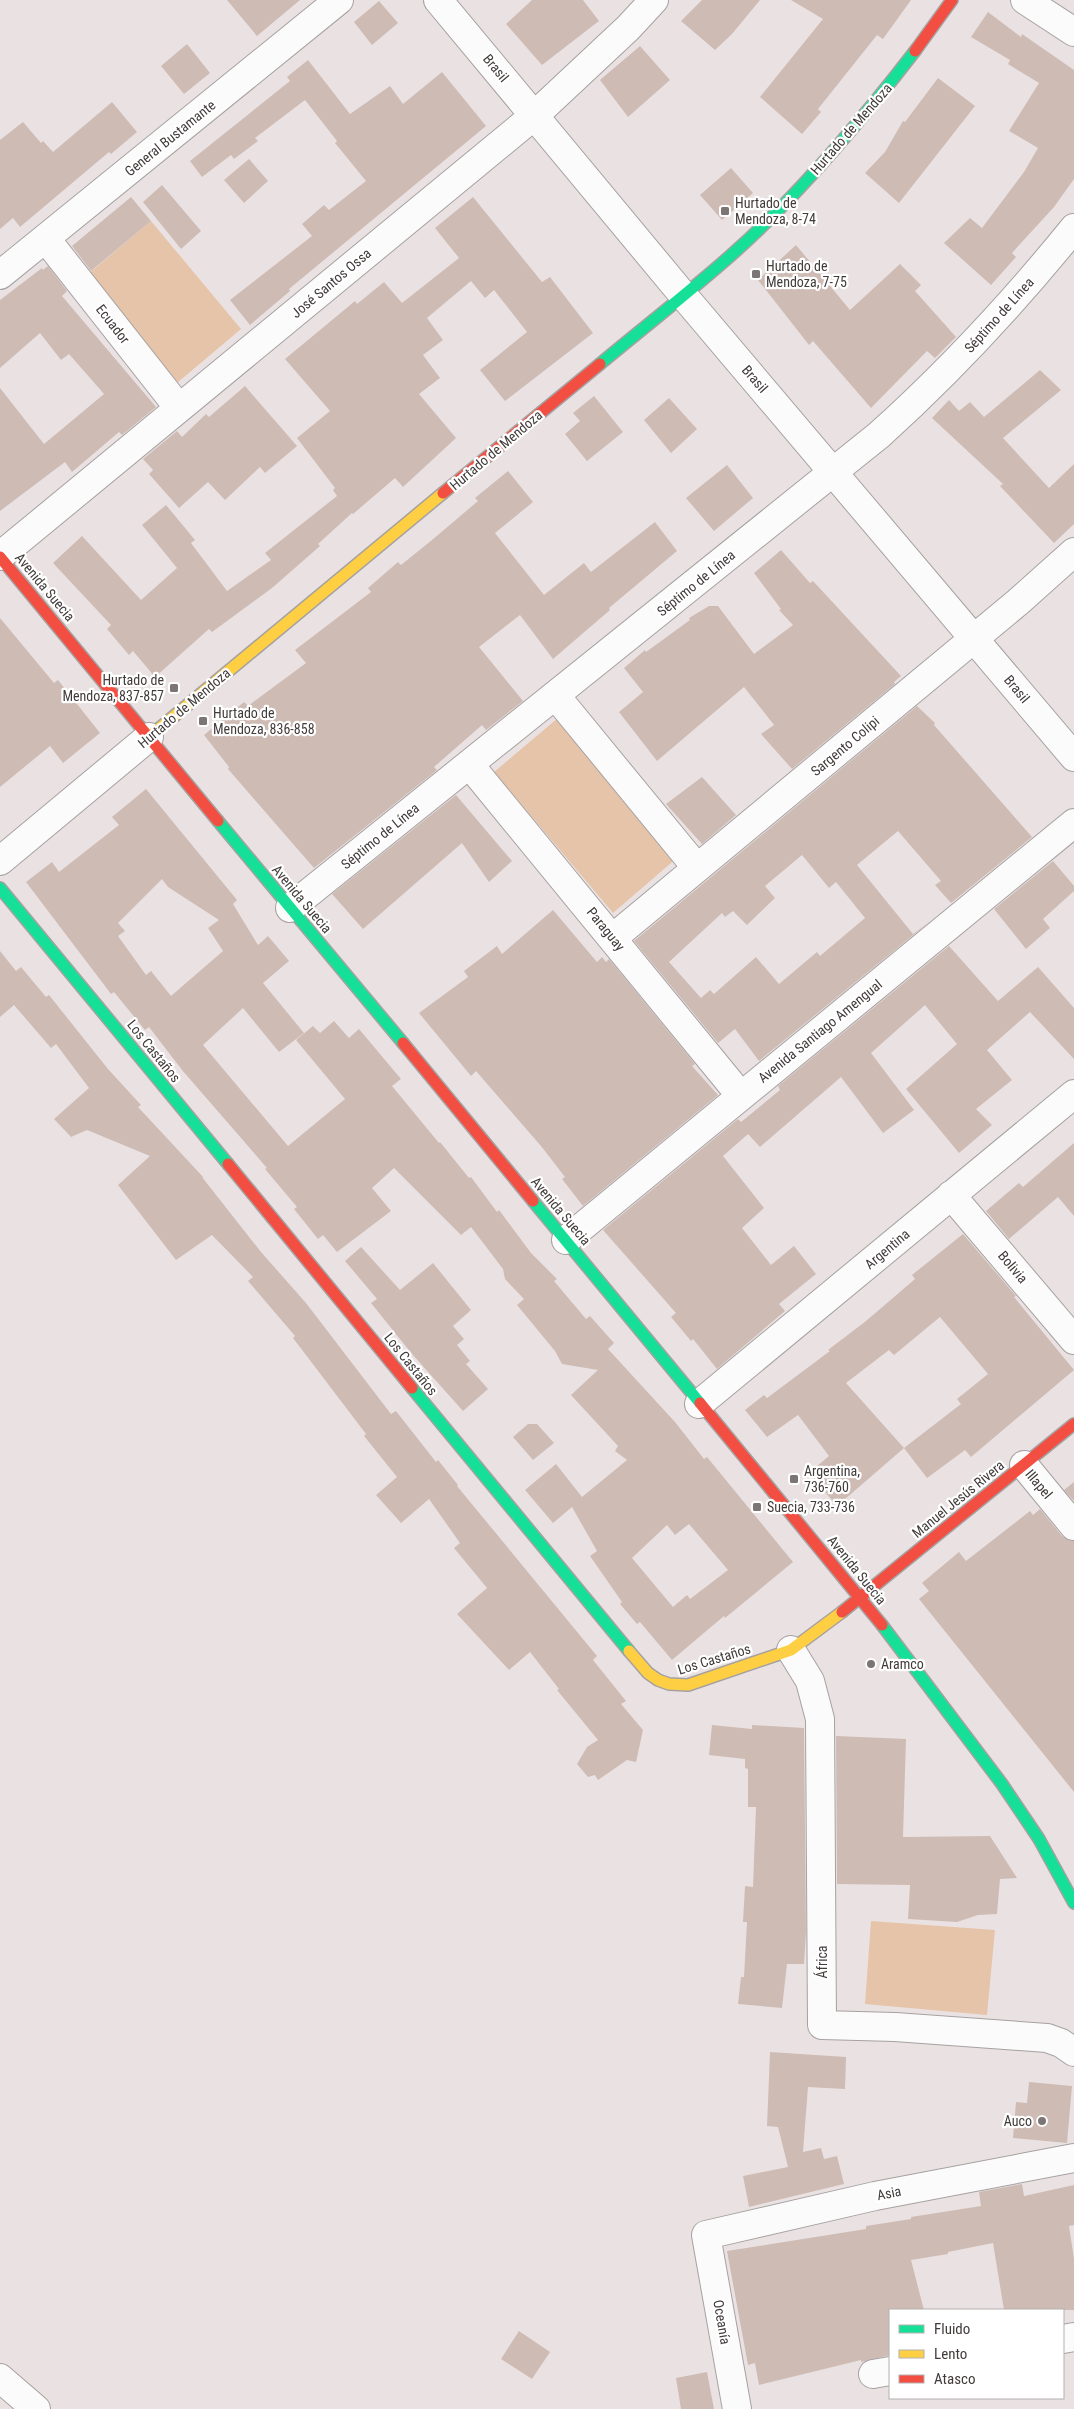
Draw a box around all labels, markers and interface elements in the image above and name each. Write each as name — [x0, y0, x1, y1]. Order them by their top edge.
street label: Brasil — [480, 51, 512, 85]
street label: Hurtado de Mendoza — [807, 80, 895, 178]
street label: General Bustamante — [122, 96, 219, 179]
place label: Hurtado de Mendoza, 8-74 — [735, 195, 816, 227]
marker: Hurtado de Mendoza, 8-74 — [719, 205, 731, 217]
street label: José Santos Ossa — [288, 245, 374, 321]
place label: Hurtado de Mendoza, 7-75 — [766, 258, 847, 290]
marker: Hurtado de Mendoza, 7-75 — [750, 268, 762, 280]
street label: Séptimo de Línea — [961, 274, 1037, 356]
street label: Ecuador — [93, 301, 133, 347]
street label: Brasil — [739, 362, 771, 396]
street label: Hurtado de Mendoza — [447, 407, 545, 493]
street label: Séptimo de Línea — [654, 547, 738, 619]
street label: Avenida Suecia — [12, 550, 78, 624]
street label: Hurtado de Mendoza — [135, 665, 233, 751]
place label: Hurtado de Mendoza, 837-857 — [62, 672, 164, 704]
street label: Brasil — [1001, 672, 1033, 706]
marker: Hurtado de Mendoza, 837-857 — [168, 682, 180, 694]
place label: Hurtado de Mendoza, 836-858 — [213, 705, 315, 737]
street label: Sargento Colipi — [808, 713, 882, 779]
marker: Hurtado de Mendoza, 836-858 — [197, 715, 209, 727]
street label: Séptimo de Línea — [338, 800, 422, 872]
street label: Avenida Suecia — [269, 862, 335, 936]
street label: Paraguay — [584, 904, 628, 954]
street label: Avenida Santiago Amengual — [755, 976, 885, 1086]
street label: Los Castaños — [124, 1017, 184, 1085]
street label: Avenida Suecia — [528, 1174, 594, 1248]
street label: Argentina — [861, 1226, 913, 1272]
street label: Bolivia — [995, 1248, 1031, 1286]
street label: Los Castaños — [381, 1330, 441, 1398]
street label: Manuel Jesús Rivera — [909, 1457, 1007, 1541]
place label: Argentina, 736-760 — [804, 1463, 860, 1495]
street label: Illapel — [1022, 1466, 1056, 1502]
marker: Argentina, 736-760 — [788, 1473, 800, 1485]
place label: Suecia, 733-736 — [767, 1499, 855, 1515]
marker: Suecia, 733-736 — [751, 1501, 763, 1513]
street label: Avenida Suecia — [824, 1532, 890, 1608]
street label: Los Castaños — [676, 1640, 752, 1678]
place label: Aramco — [881, 1656, 924, 1672]
marker: Aramco — [865, 1658, 877, 1670]
street label: África — [813, 1945, 830, 1979]
place label: Auco — [1004, 2113, 1032, 2129]
marker: Auco — [1036, 2115, 1048, 2127]
street label: Asia — [876, 2183, 902, 2203]
street label: Oceanía — [710, 2298, 734, 2346]
legend — [889, 2309, 1064, 2399]
text: Fluido — [934, 2320, 970, 2338]
text: Lento — [934, 2345, 967, 2363]
text: Atasco — [934, 2370, 975, 2388]

